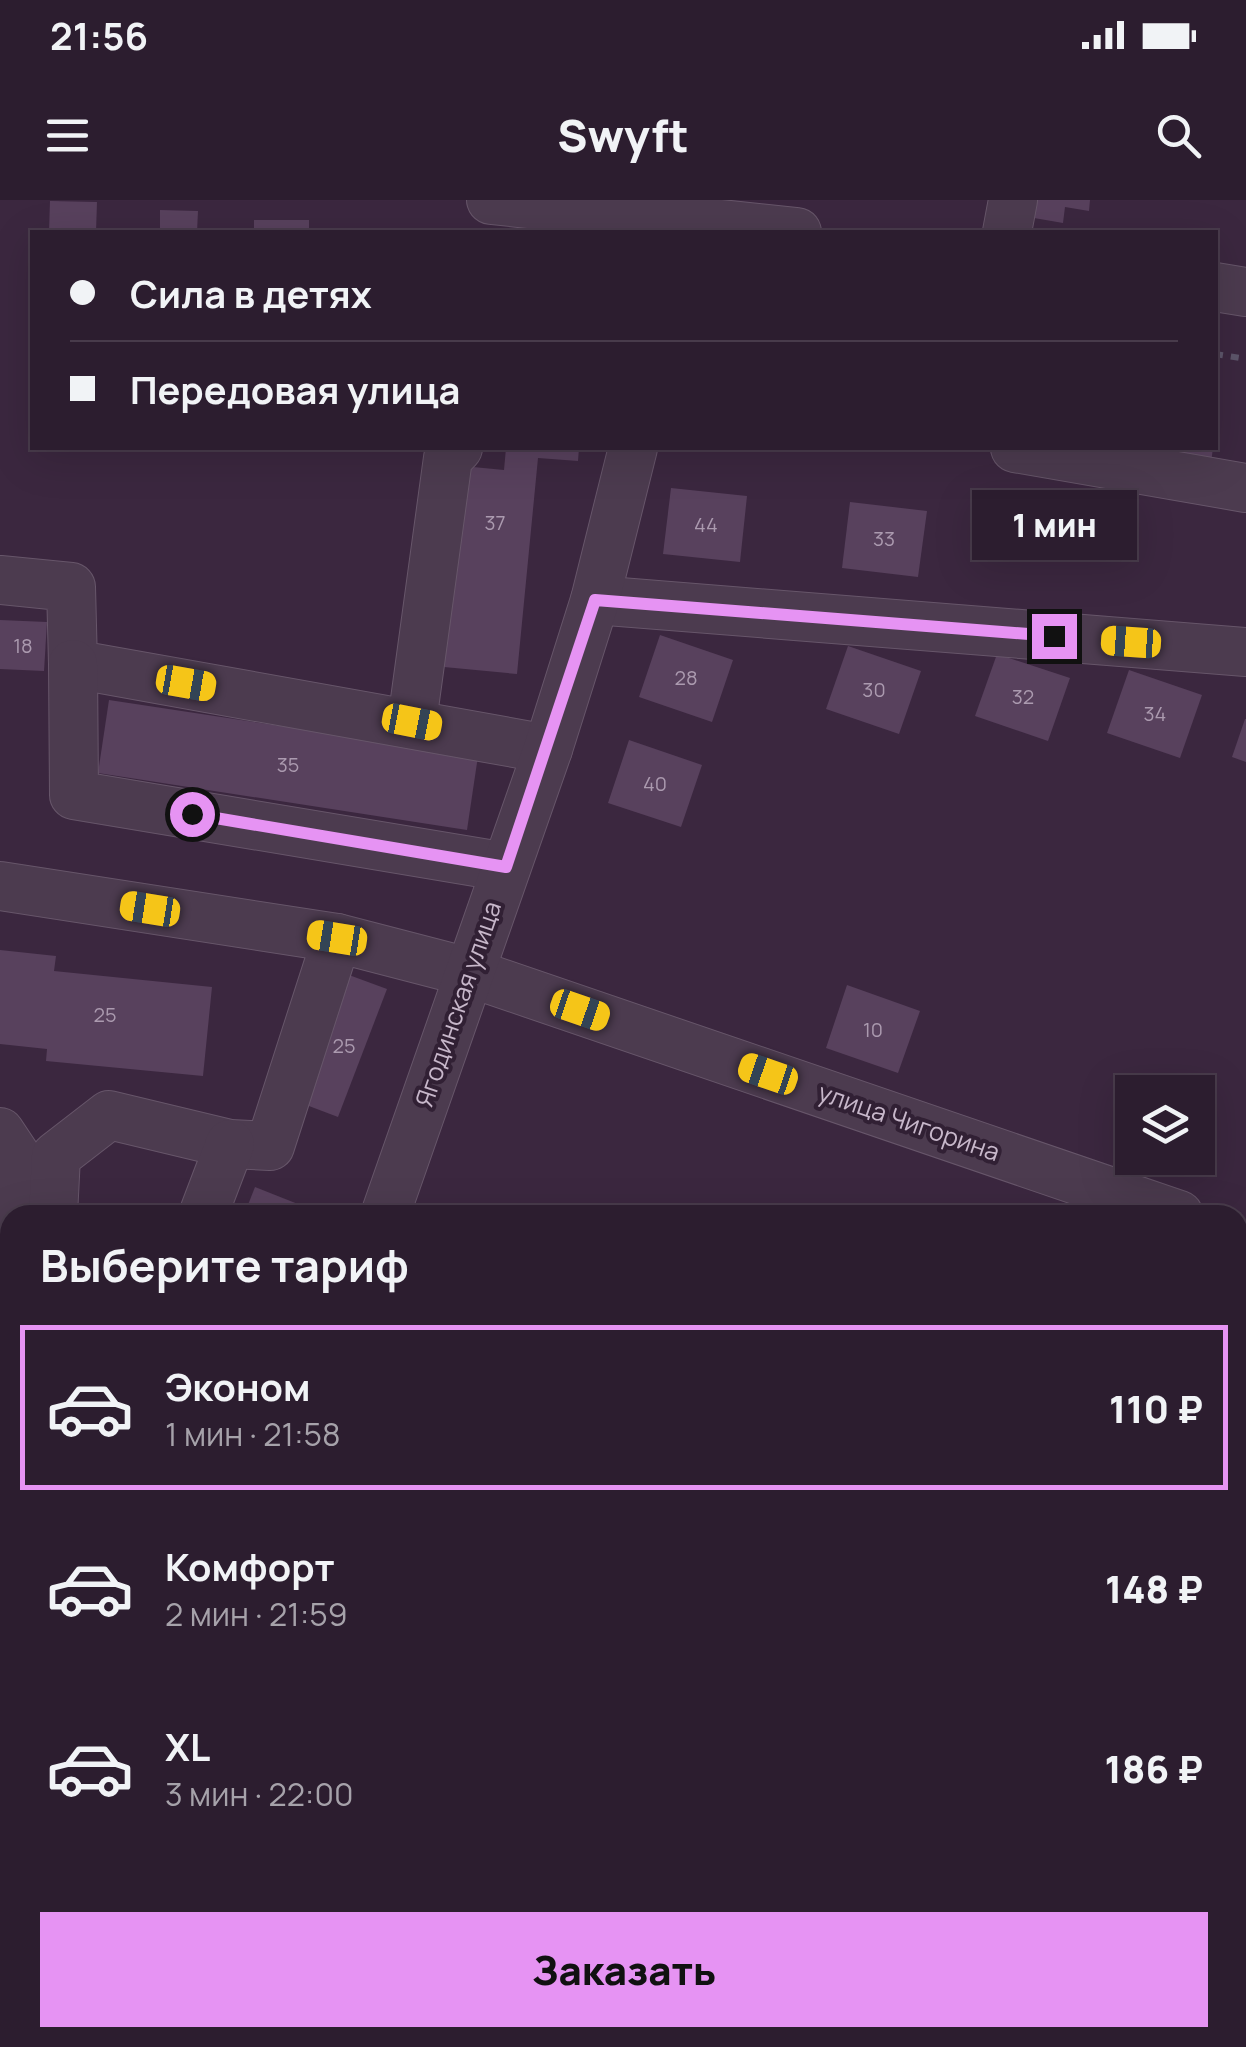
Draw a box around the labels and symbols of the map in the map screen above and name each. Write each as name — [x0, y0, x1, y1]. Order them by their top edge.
callout: 1 мин — [972, 491, 1136, 561]
house number: 37 — [484, 509, 506, 536]
house number: 44 — [694, 511, 718, 538]
house number: 33 — [873, 525, 895, 552]
route end — [1032, 614, 1077, 659]
car — [1100, 625, 1162, 659]
house number: 18 — [13, 632, 33, 659]
car — [154, 663, 218, 703]
house number: 28 — [674, 664, 698, 691]
house number: 30 — [862, 676, 886, 703]
house number: 32 — [1012, 683, 1034, 710]
house number: 34 — [1144, 700, 1166, 727]
car — [380, 702, 444, 742]
house number: 35 — [277, 751, 299, 778]
house number: 40 — [643, 770, 667, 797]
route start — [170, 792, 215, 837]
car — [118, 889, 182, 929]
street label: Ягодинская улица — [406, 896, 509, 1111]
car — [305, 918, 369, 958]
car — [547, 986, 613, 1034]
house number: 25 — [94, 1001, 116, 1028]
house number: 10 — [863, 1016, 883, 1043]
house number: 25 — [333, 1032, 355, 1059]
car — [735, 1050, 801, 1098]
street label: улица Чигорина — [814, 1074, 1005, 1169]

